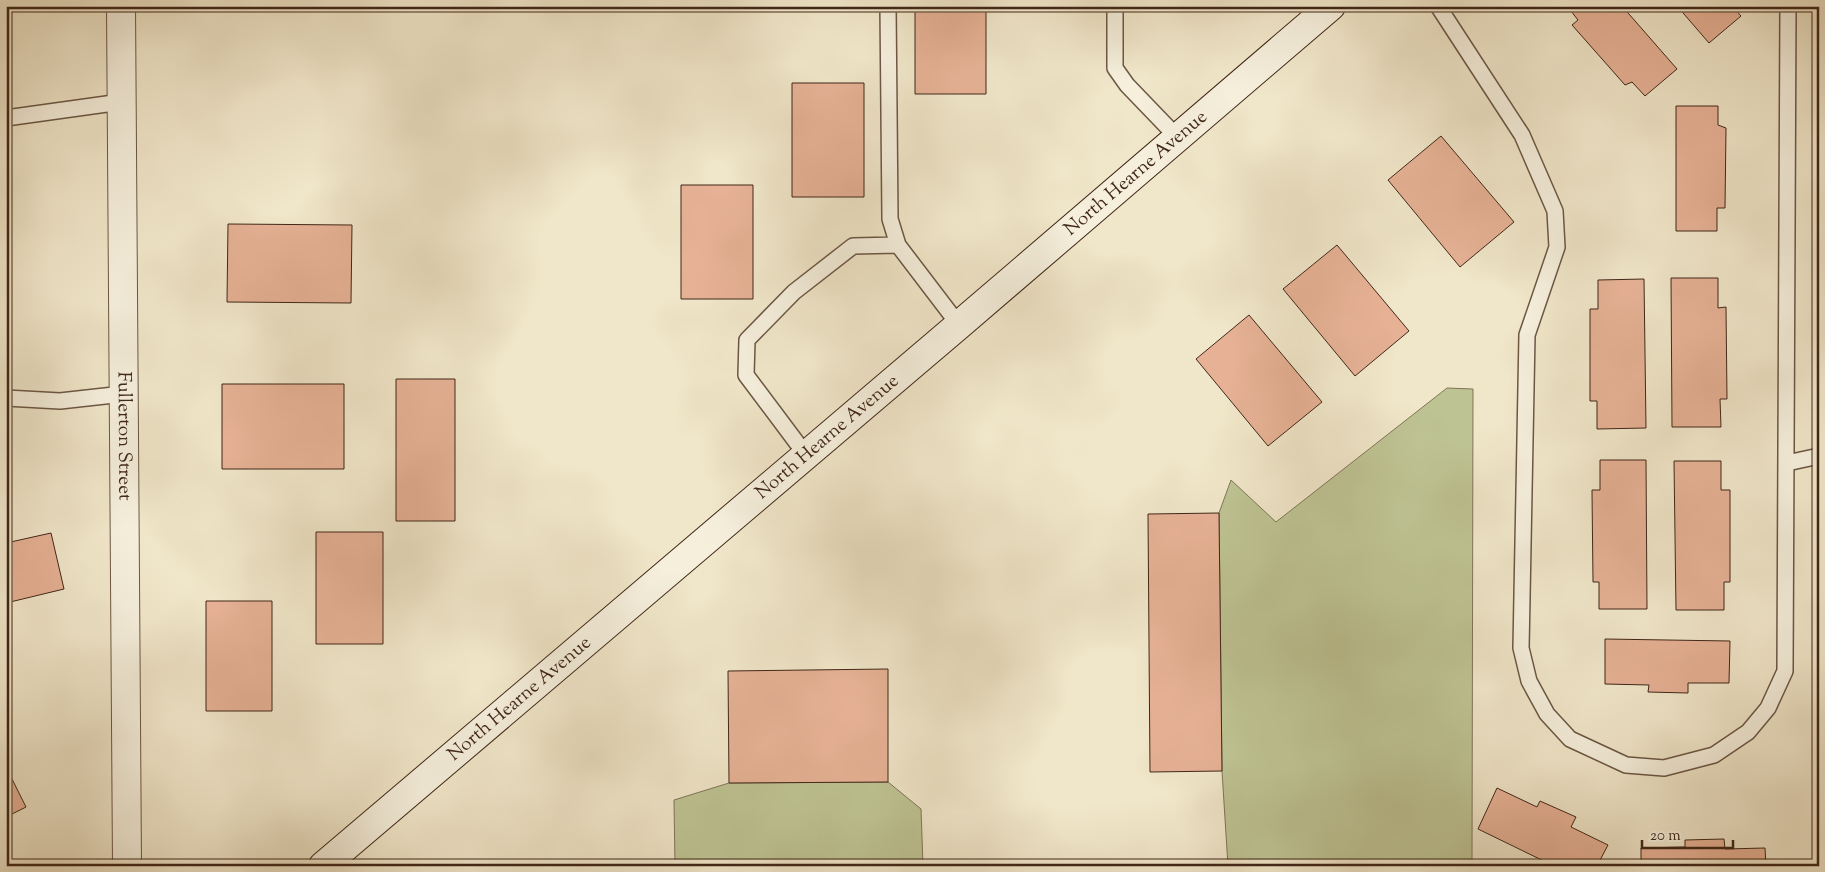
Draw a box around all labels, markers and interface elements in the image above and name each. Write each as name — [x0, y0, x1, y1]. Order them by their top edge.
street label: North Hearne Avenue — [1058, 104, 1214, 243]
street label: North Hearne Avenue — [749, 368, 905, 506]
street label: Fullerton Street — [110, 371, 138, 501]
street label: North Hearne Avenue — [442, 630, 597, 768]
scale bar — [1642, 817, 1734, 849]
text: 20 m — [1650, 826, 1681, 847]

